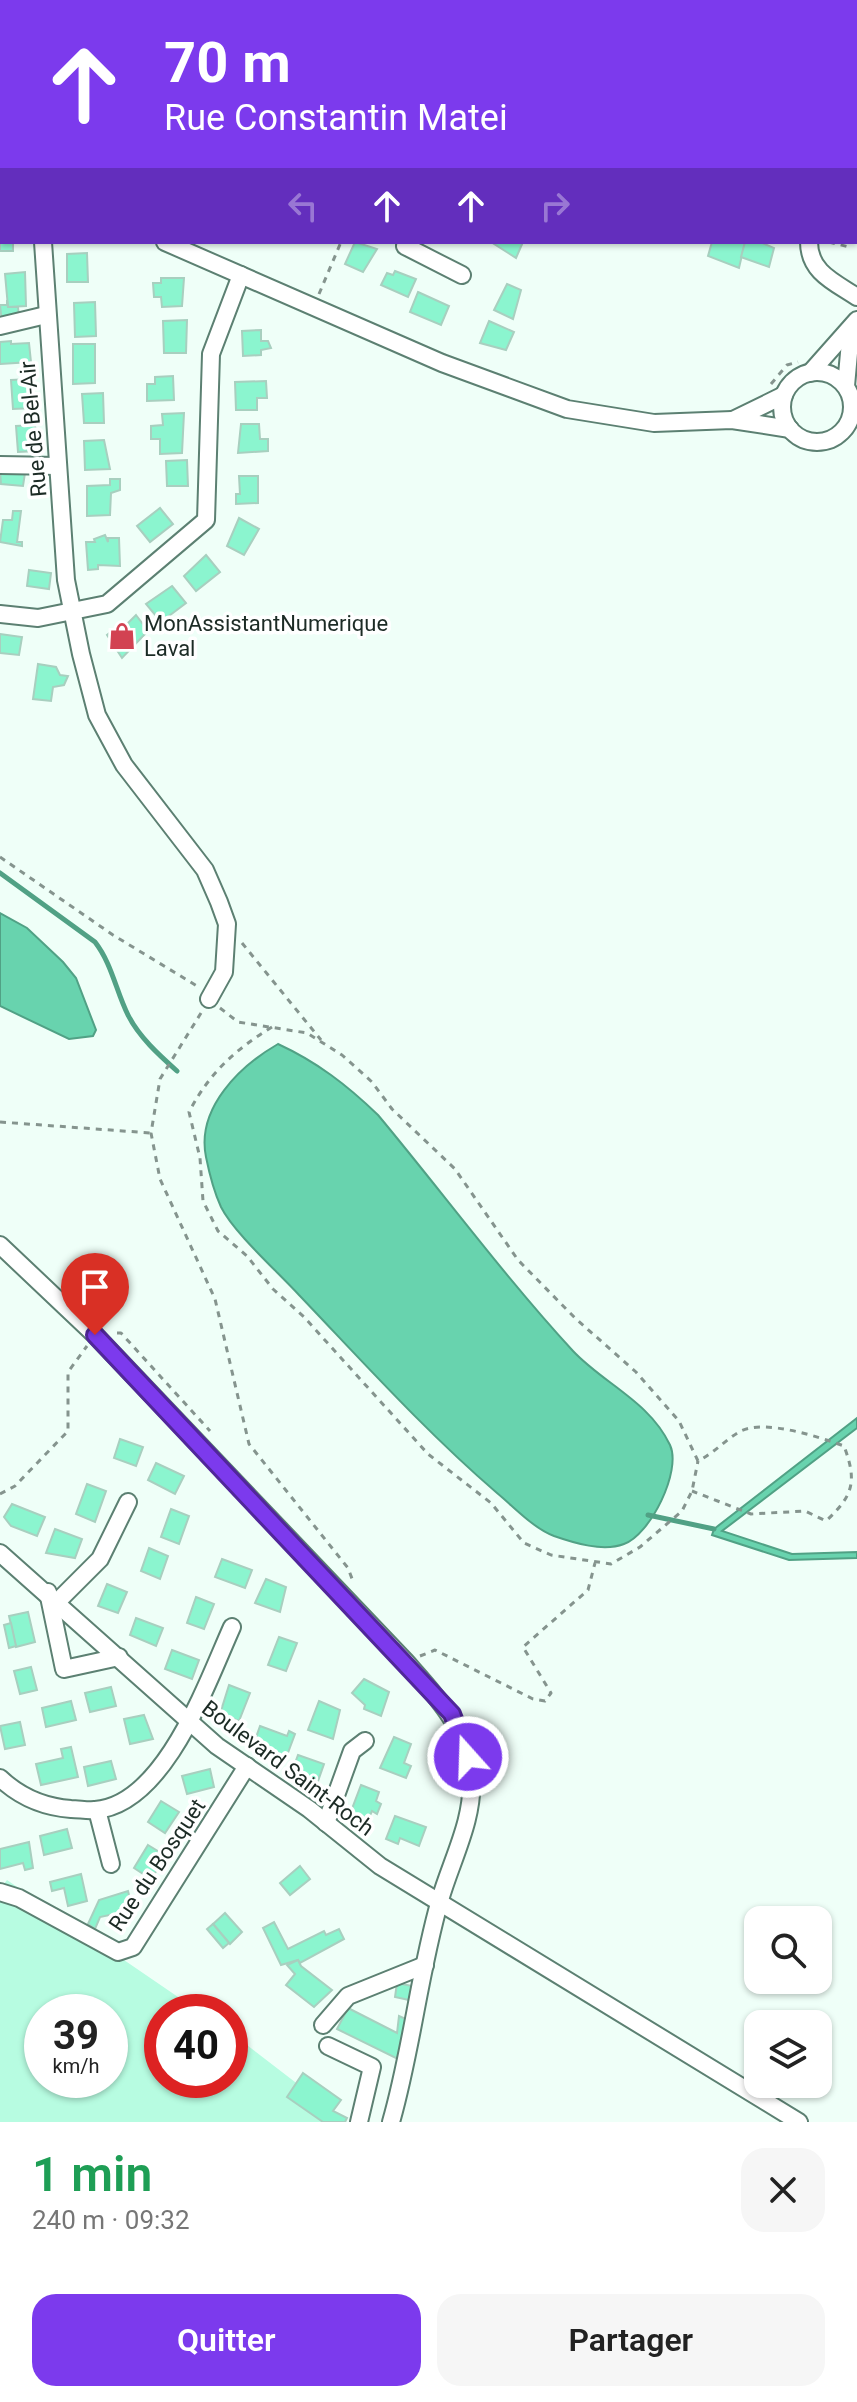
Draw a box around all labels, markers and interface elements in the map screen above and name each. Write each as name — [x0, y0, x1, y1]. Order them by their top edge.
text: 70 m — [164, 30, 291, 96]
icon: ahead — [32, 32, 136, 136]
text: Rue Constantin Matei — [164, 97, 508, 139]
icon: left — [281, 184, 325, 228]
icon: ahead — [365, 184, 409, 228]
icon: ahead — [449, 184, 493, 228]
icon: right — [533, 184, 577, 228]
street label: Rue de Bel-Air — [15, 359, 51, 498]
place label: MonAssistantNumerique Laval — [144, 611, 388, 661]
shop icon: MonAssistantNumerique Laval — [107, 621, 137, 651]
pin — [61, 1253, 129, 1335]
icon: arrive — [73, 1265, 117, 1309]
street label: Boulevard Saint-Roch — [197, 1695, 379, 1841]
position arrow — [426, 1715, 510, 1799]
street label: Rue du Bosquet — [104, 1794, 210, 1936]
map controls — [744, 1906, 832, 2098]
button: search — [744, 1906, 832, 1994]
speed limit sign: 40 — [144, 1994, 248, 2098]
button: layers — [744, 2010, 832, 2098]
text: 39 — [53, 2012, 99, 2059]
text: km/h — [53, 2054, 99, 2078]
text: 1 min — [32, 2146, 152, 2203]
button: close — [741, 2148, 825, 2232]
text: 240 m · 09:32 — [32, 2205, 190, 2235]
button: Quitter — [32, 2294, 421, 2386]
button: Partager — [437, 2294, 825, 2386]

